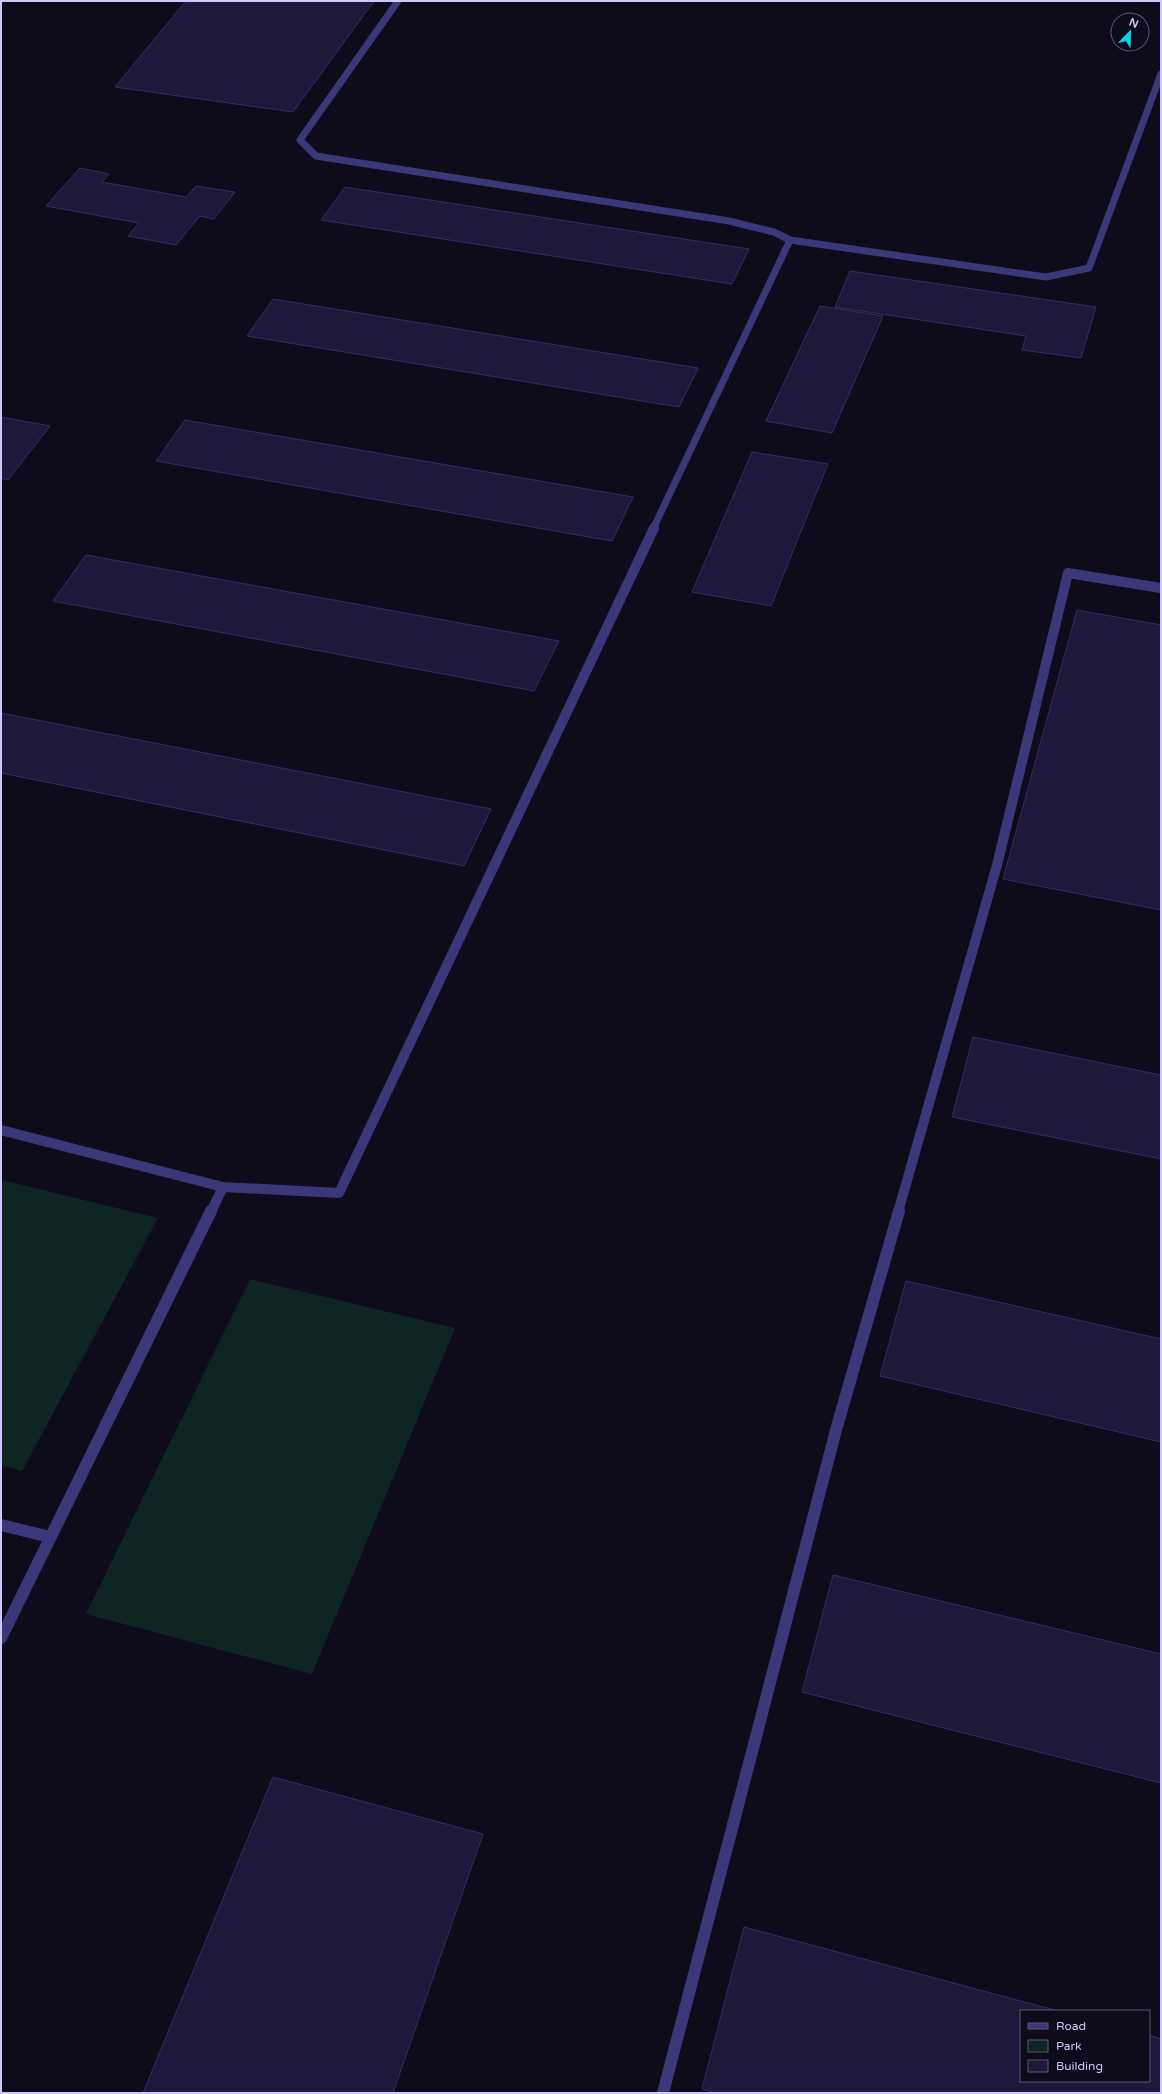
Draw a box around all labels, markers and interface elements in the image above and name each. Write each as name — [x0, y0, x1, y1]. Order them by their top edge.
north arrow — [1110, 12, 1150, 52]
text: N — [1127, 16, 1140, 31]
legend — [1020, 2010, 1150, 2082]
text: Road — [1056, 2019, 1086, 2033]
text: Park — [1056, 2039, 1082, 2053]
text: Building — [1056, 2059, 1103, 2073]

